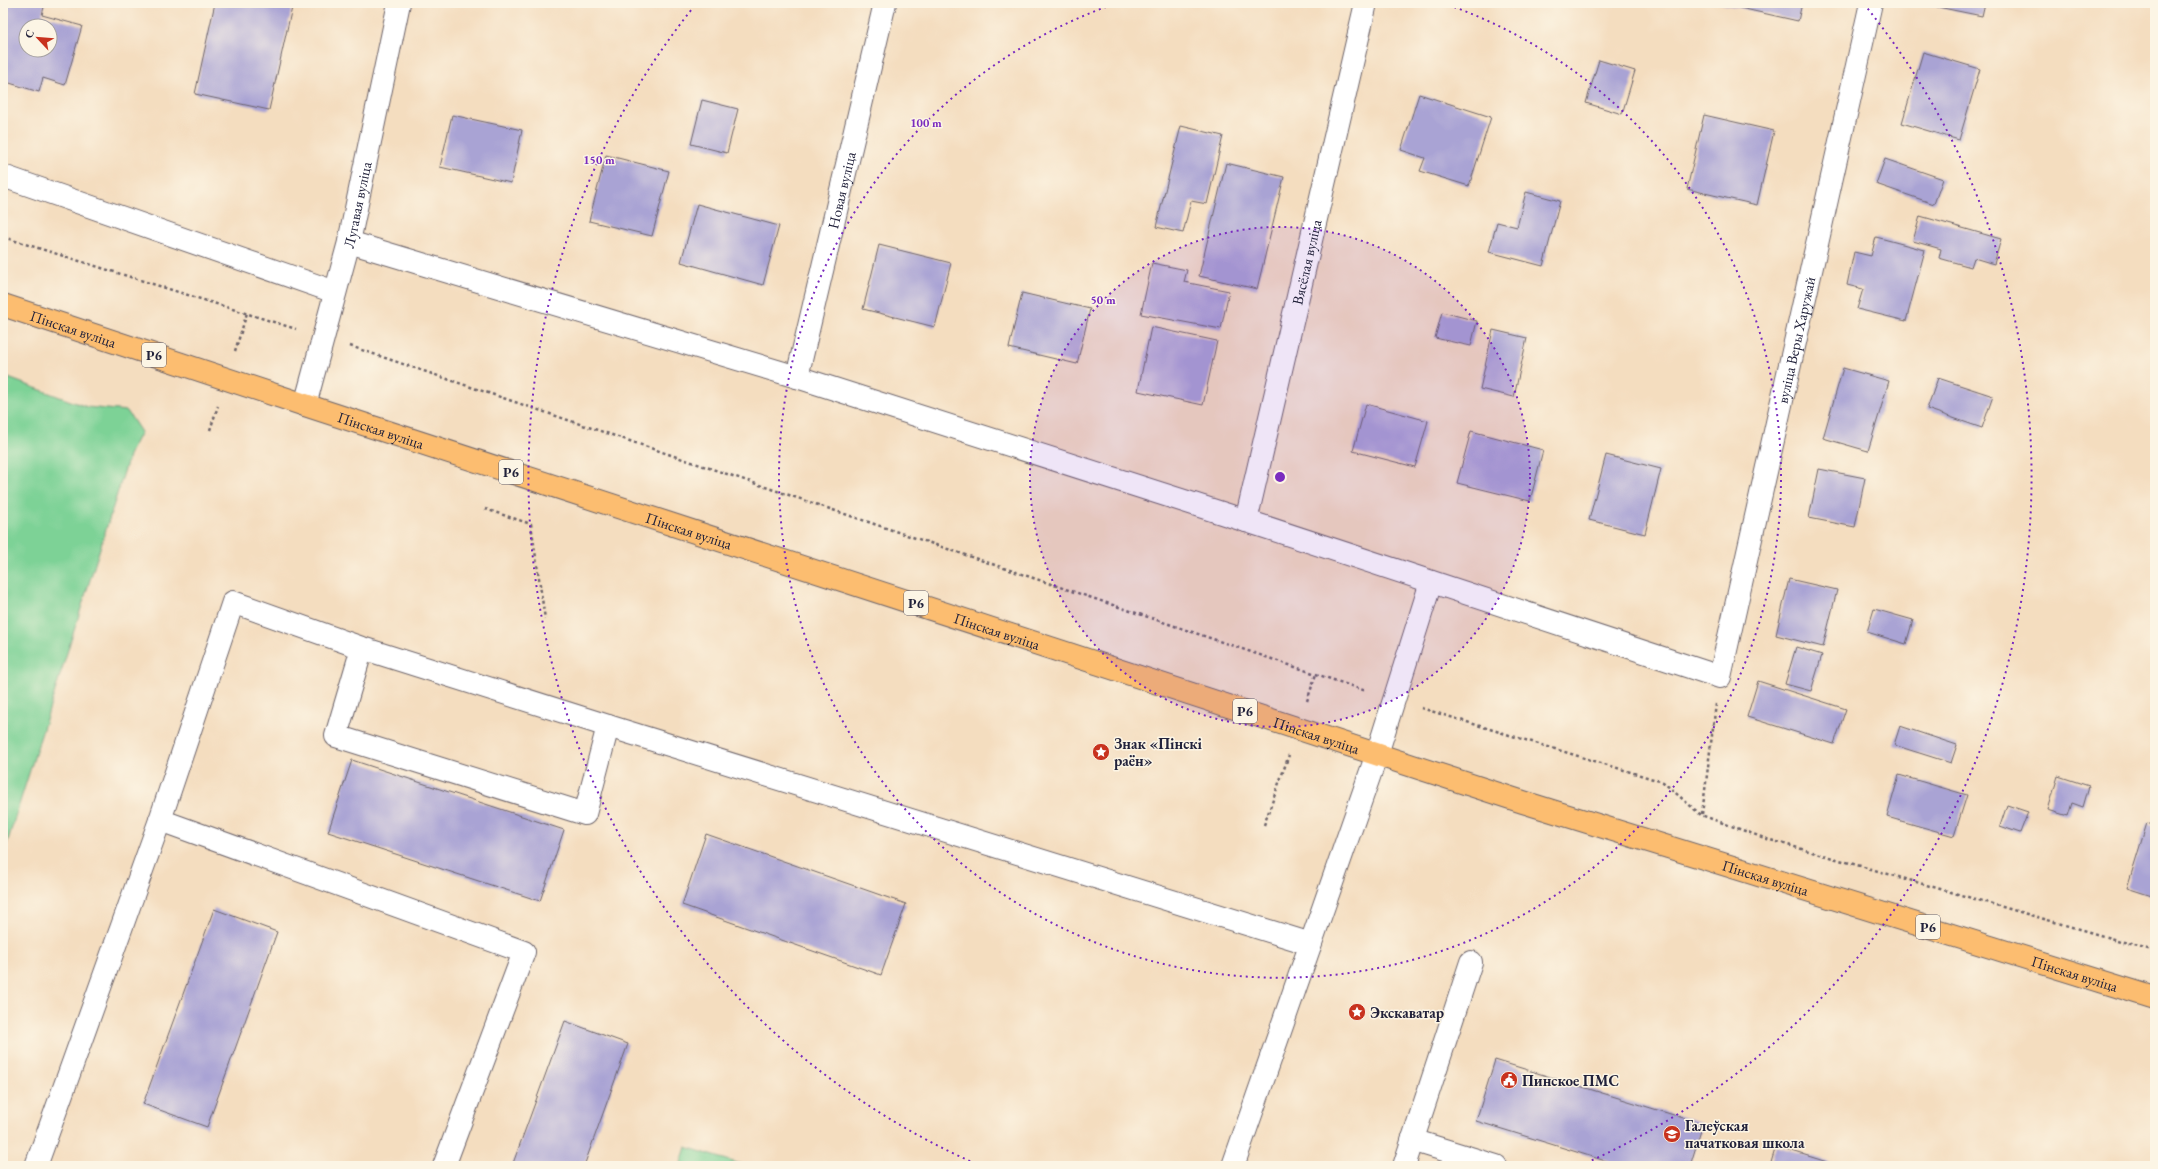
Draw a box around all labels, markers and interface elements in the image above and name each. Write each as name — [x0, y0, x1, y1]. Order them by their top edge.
north arrow — [18, 18, 58, 58]
text: С — [21, 27, 37, 40]
text: 100 m — [910, 115, 942, 131]
street label: Новая вуліца — [823, 150, 859, 231]
text: 150 m — [583, 152, 615, 168]
street label: Лугавая вуліца — [338, 160, 375, 250]
street label: Вясёлая вуліца — [1287, 217, 1325, 306]
street label: вуліца Веры Харужай — [1772, 274, 1819, 405]
text: 50 m — [1090, 292, 1116, 308]
street label: Пінская вуліца — [28, 305, 119, 351]
road number: Р6 — [142, 343, 166, 367]
street label: Пінская вуліца — [335, 407, 426, 453]
road number: Р6 — [499, 460, 523, 484]
centre of rings — [1273, 470, 1287, 484]
street label: Пінская вуліца — [644, 507, 734, 553]
road number: Р6 — [904, 591, 928, 615]
street label: Пінская вуліца — [952, 608, 1043, 653]
road number: Р6 — [1233, 699, 1257, 723]
street label: Пінская вуліца — [1271, 712, 1362, 758]
place label: Знак «Пінскі раён» — [1114, 734, 1203, 770]
place icon: Знак «Пінскі раён» — [1091, 742, 1111, 762]
street label: Пінская вуліца — [1720, 855, 1811, 900]
road number: Р6 — [1916, 915, 1940, 939]
street label: Пінская вуліца — [2029, 951, 2120, 995]
place icon: Экскаватар — [1347, 1002, 1367, 1022]
place label: Экскаватар — [1370, 1003, 1444, 1022]
public building icon: Пинское ПМС — [1499, 1070, 1519, 1090]
place label: Пинское ПМС — [1522, 1071, 1619, 1090]
place label: Галеўская пачатковая школа — [1685, 1116, 1805, 1152]
school or university icon: Галеўская пачатковая школа — [1662, 1124, 1682, 1144]

